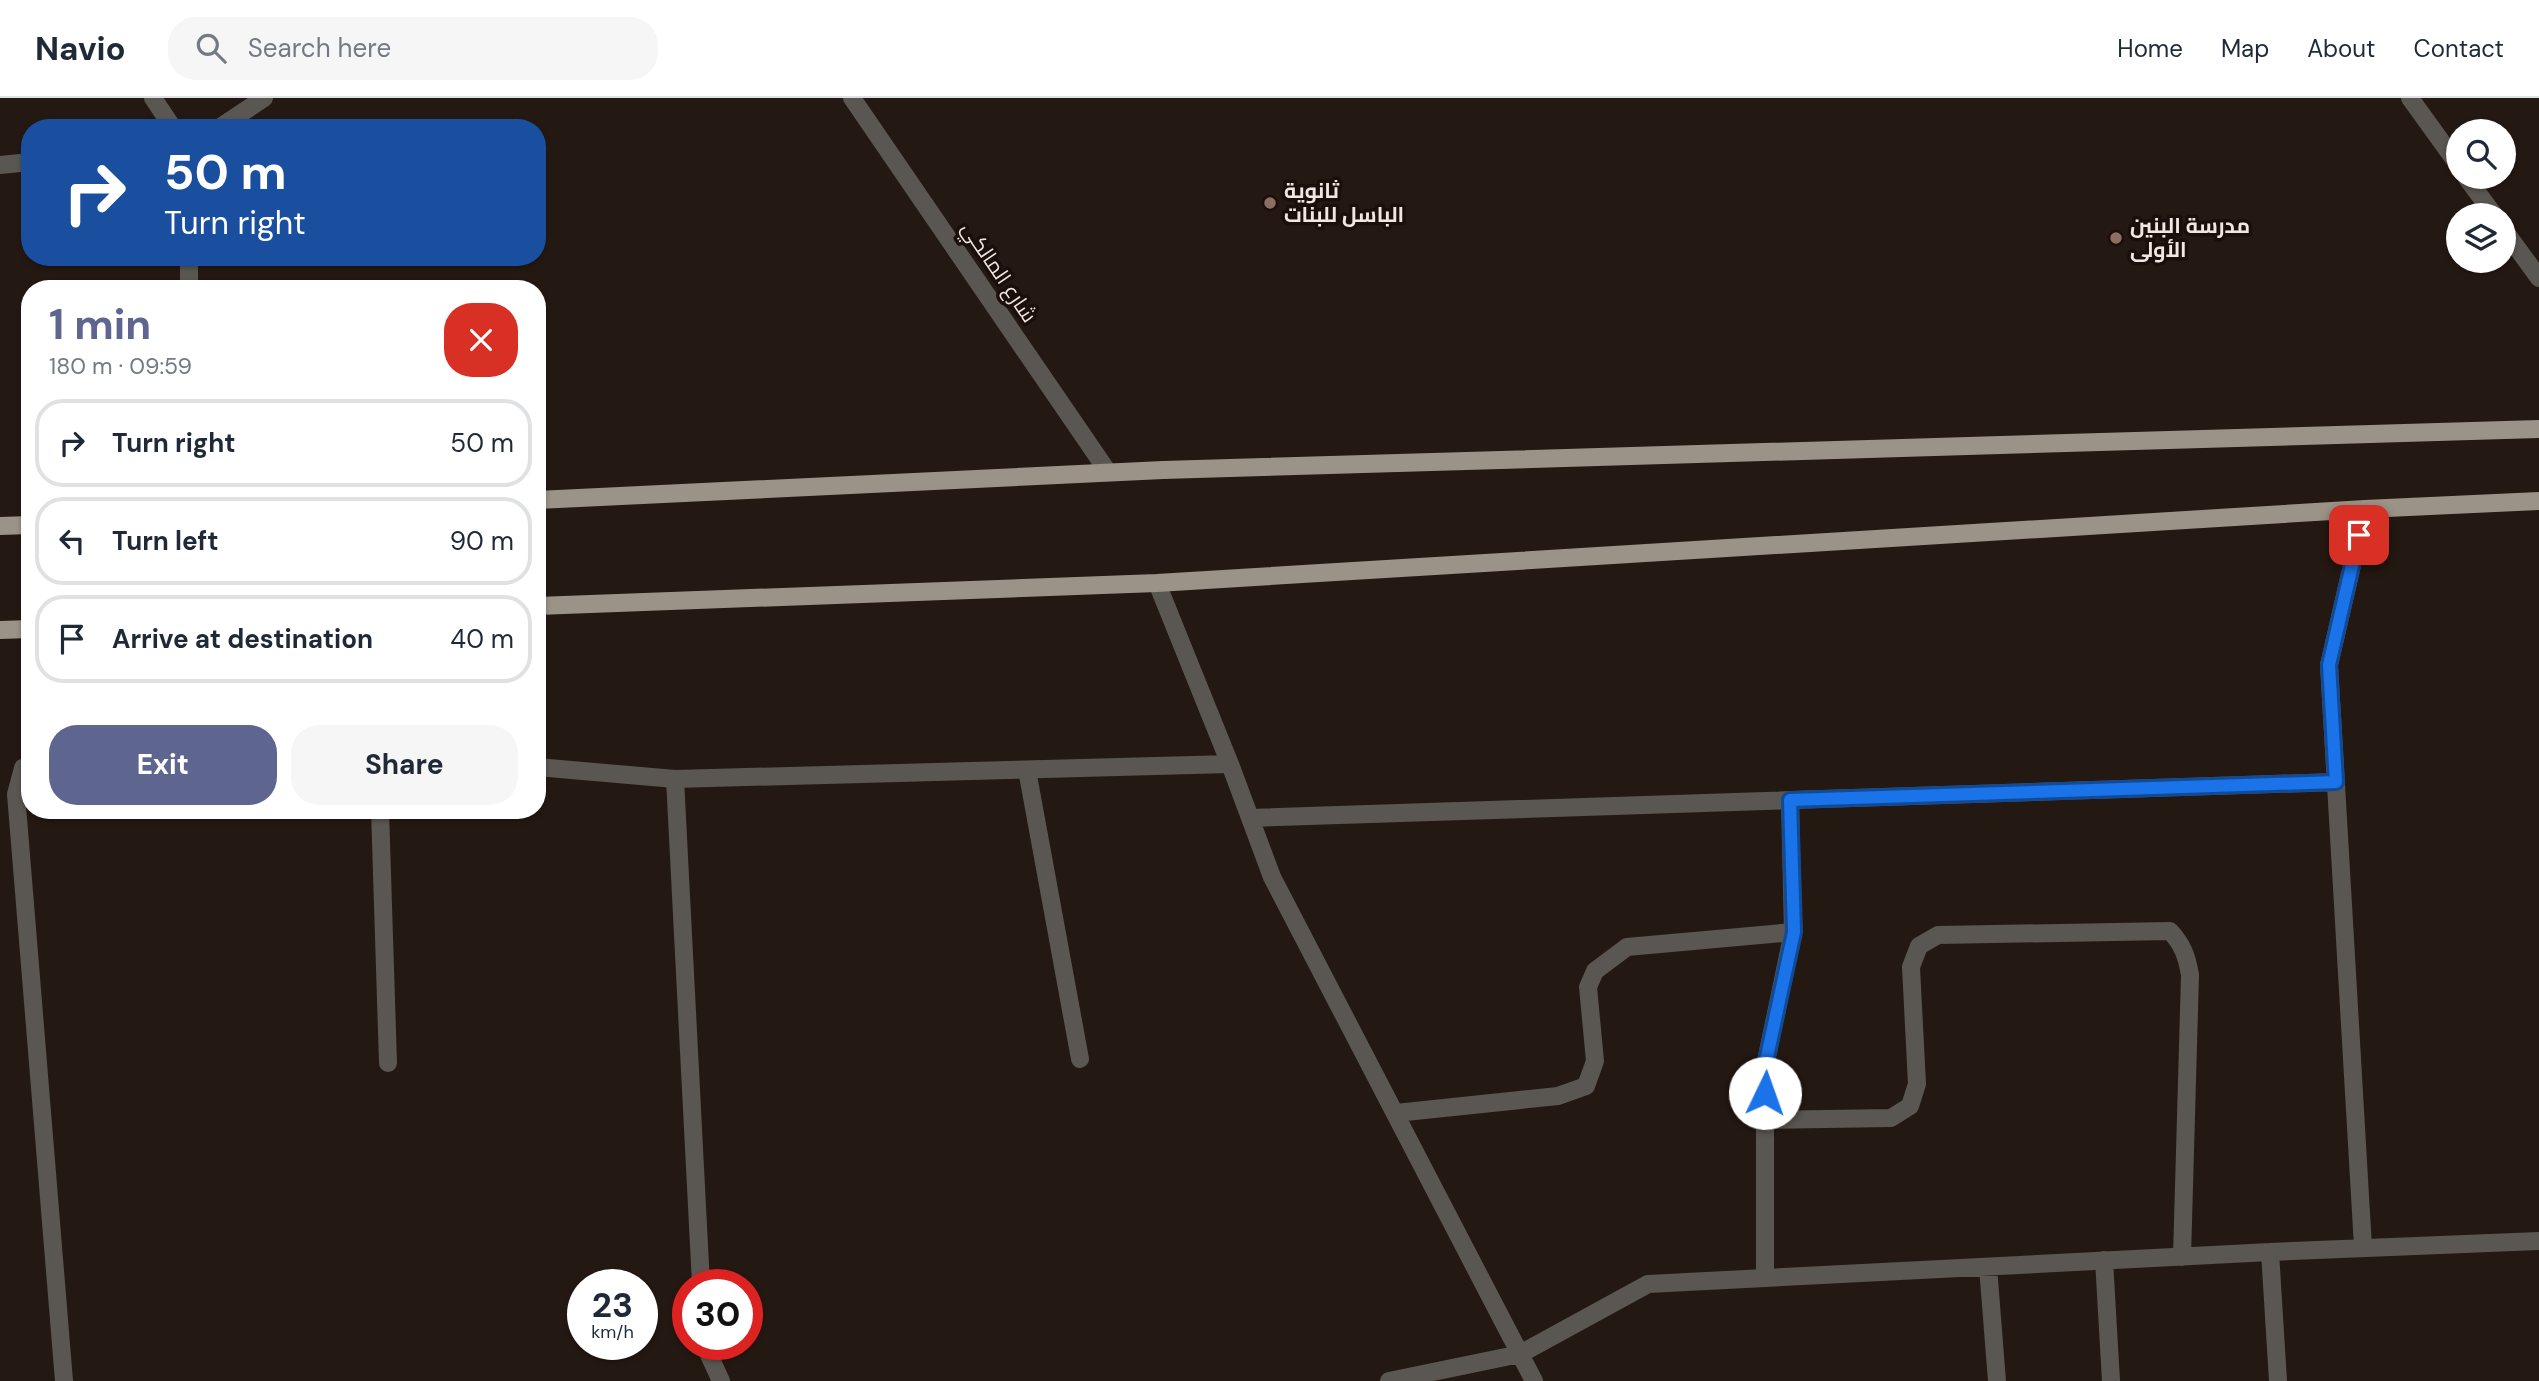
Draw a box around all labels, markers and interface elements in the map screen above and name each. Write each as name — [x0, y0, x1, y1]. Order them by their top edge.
search box — [168, 17, 658, 80]
text: Navio — [35, 27, 126, 70]
icon: search — [192, 29, 230, 67]
text: Search here — [248, 31, 391, 65]
text: Home — [2117, 33, 2183, 64]
text: Map — [2221, 33, 2269, 64]
text: About — [2307, 33, 2376, 64]
text: Contact — [2414, 33, 2504, 64]
map controls — [2446, 119, 2516, 273]
button: search — [2446, 119, 2516, 189]
text: 50 m — [164, 140, 287, 204]
icon: right — [49, 147, 140, 238]
place label: ثانوية الباسل للبنات — [1284, 177, 1404, 229]
marker: ثانوية الباسل للبنات — [1262, 195, 1278, 211]
text: Turn right — [164, 202, 306, 244]
button: layers — [2446, 203, 2516, 273]
place label: مدرسة البنين الأولى — [2130, 212, 2250, 264]
street label: شارع المالكي — [953, 216, 1043, 329]
marker: مدرسة البنين الأولى — [2108, 230, 2124, 246]
text: 1 min — [49, 297, 151, 352]
button: close — [444, 303, 518, 377]
text: 180 m · 09:59 — [49, 351, 192, 381]
icon: right — [53, 424, 91, 462]
text: Turn right — [112, 426, 236, 460]
text: 50 m — [450, 426, 514, 460]
pin — [2329, 505, 2389, 565]
icon: arrive — [2340, 516, 2378, 554]
icon: left — [53, 522, 91, 560]
text: Turn left — [112, 524, 219, 558]
text: 90 m — [450, 524, 514, 558]
icon: arrive — [53, 620, 91, 658]
text: Arrive at destination — [112, 622, 373, 656]
text: 40 m — [450, 622, 514, 656]
button: Exit — [49, 725, 277, 805]
button: Share — [291, 725, 518, 805]
position arrow — [1728, 1056, 1802, 1130]
speed limit sign: 30 — [672, 1269, 763, 1360]
text: 23 — [592, 1282, 633, 1328]
text: km/h — [591, 1320, 634, 1344]

